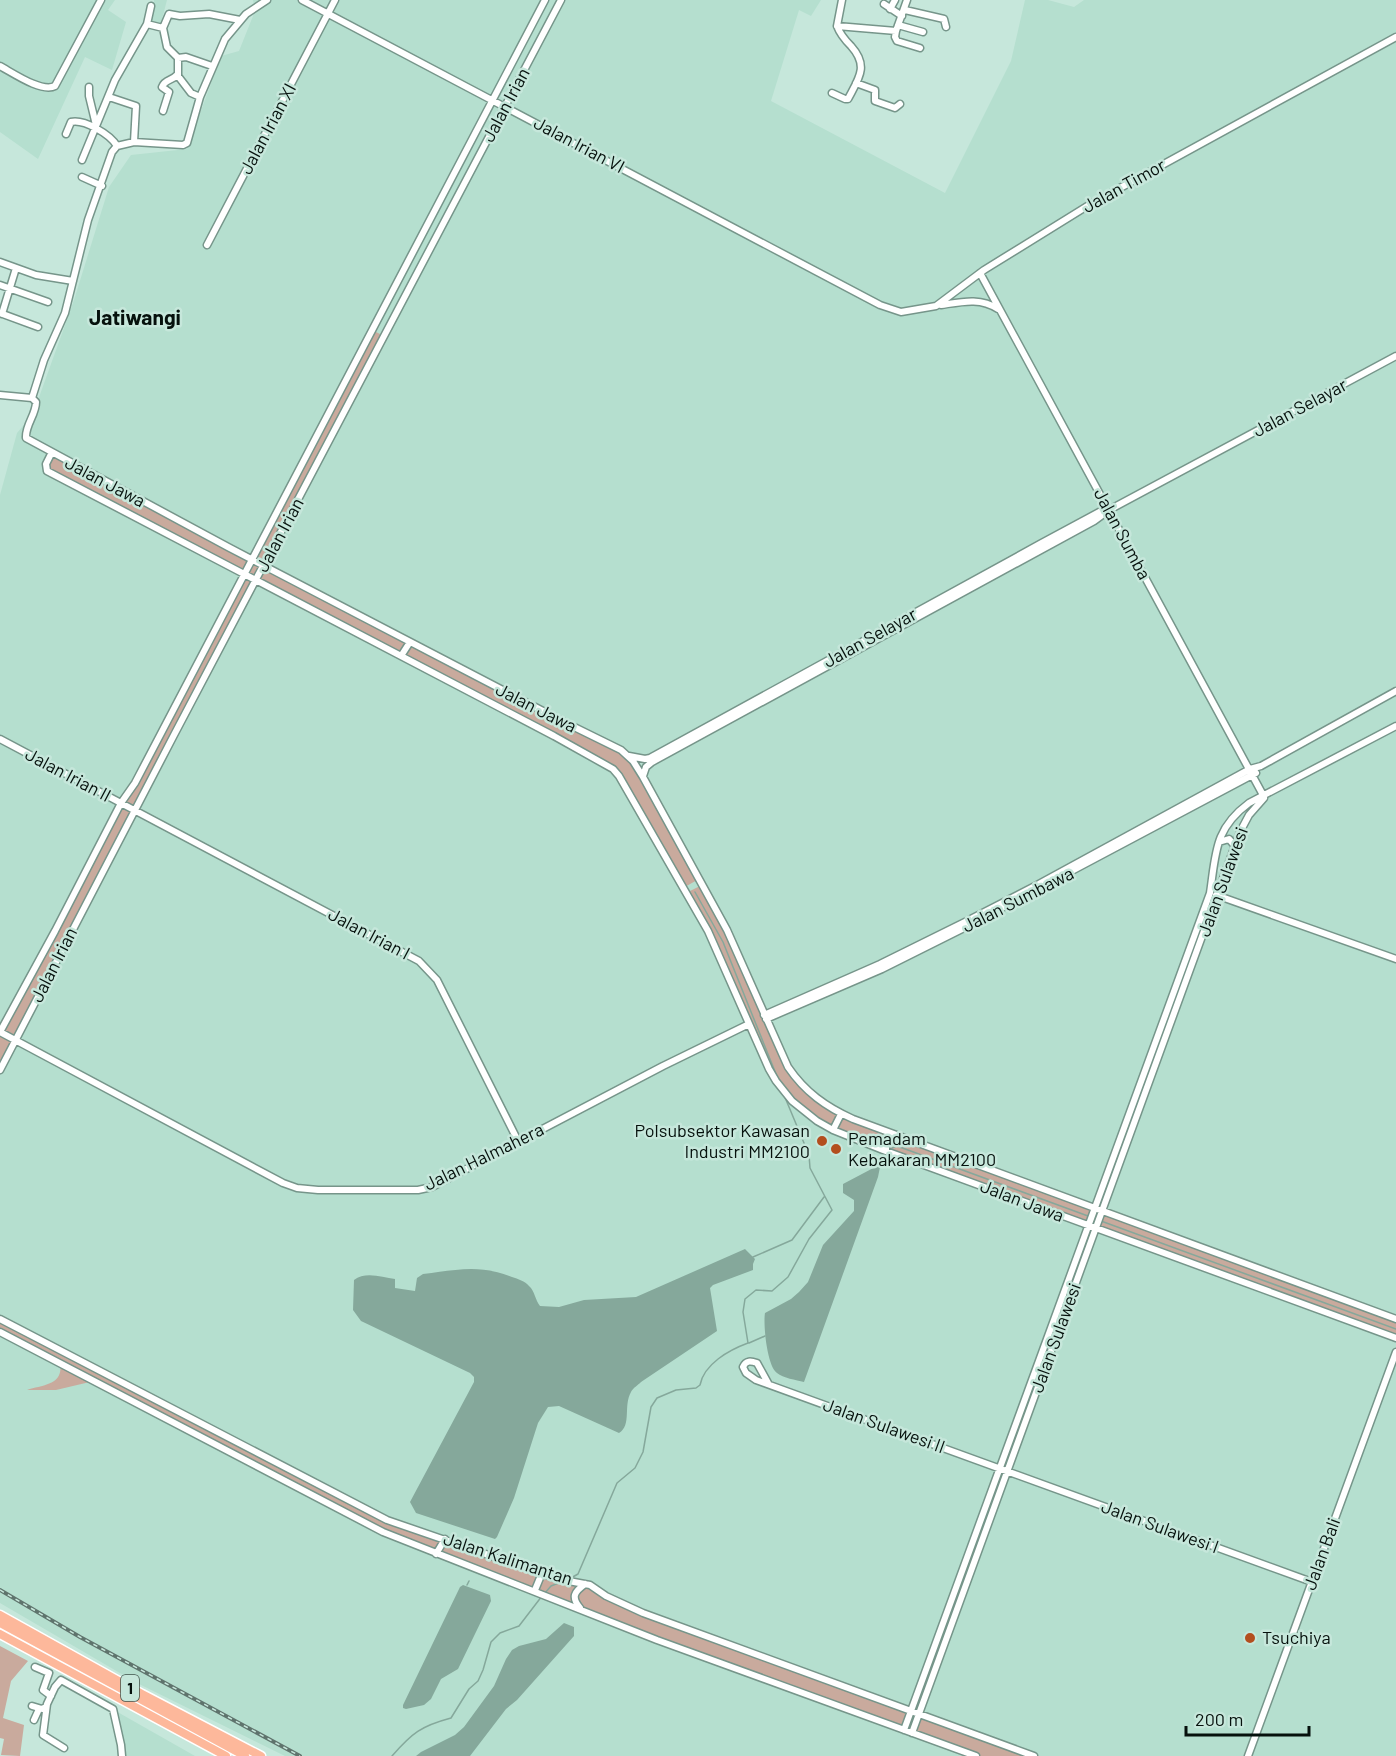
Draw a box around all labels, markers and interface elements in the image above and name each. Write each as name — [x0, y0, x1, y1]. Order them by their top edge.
street label: Jalan Irian — [476, 64, 534, 145]
street label: Jalan Irian XI — [234, 79, 300, 178]
street label: Jalan Irian VI — [530, 111, 629, 177]
street label: Jalan Timor — [1078, 153, 1169, 217]
district label: Jatiwangi — [89, 304, 181, 329]
street label: Jalan Selayar — [1249, 373, 1351, 441]
street label: Jalan Jawa — [62, 451, 149, 511]
street label: Jalan Sumba — [1090, 484, 1156, 583]
street label: Jalan Irian — [250, 494, 308, 575]
street label: Jalan Selayar — [819, 602, 920, 672]
street label: Jalan Jawa — [492, 677, 581, 737]
street label: Jalan Irian II — [22, 742, 115, 806]
street label: Jalan Sulawesi — [1192, 824, 1252, 939]
street label: Jalan Sumbawa — [958, 862, 1077, 937]
street label: Jalan Irian I — [325, 902, 414, 964]
street label: Jalan Irian — [25, 923, 81, 1006]
street label: Jalan Halmahera — [420, 1118, 547, 1195]
place label: Polsubsektor Kawasan Industri MM2100 — [634, 1119, 810, 1162]
place label: Pemadam Kebakaran MM2100 — [848, 1127, 996, 1170]
marker: Polsubsektor Kawasan Industri MM2100 — [815, 1134, 829, 1148]
marker: Pemadam Kebakaran MM2100 — [829, 1142, 843, 1156]
street label: Jalan Jawa — [977, 1174, 1067, 1226]
street label: Jalan Sulawesi — [1025, 1280, 1085, 1395]
street label: Jalan Sulawesi II — [820, 1393, 948, 1457]
street label: Jalan Sulawesi I — [1099, 1495, 1222, 1557]
street label: Jalan Bali — [1298, 1514, 1344, 1593]
street label: Jalan Kalimantan — [441, 1527, 576, 1589]
place label: Tsuchiya — [1262, 1626, 1331, 1648]
marker: Tsuchiya — [1243, 1631, 1257, 1645]
road number: 1 — [121, 1675, 139, 1701]
scale bar — [1186, 1699, 1309, 1737]
text: 200 m — [1195, 1708, 1243, 1730]

